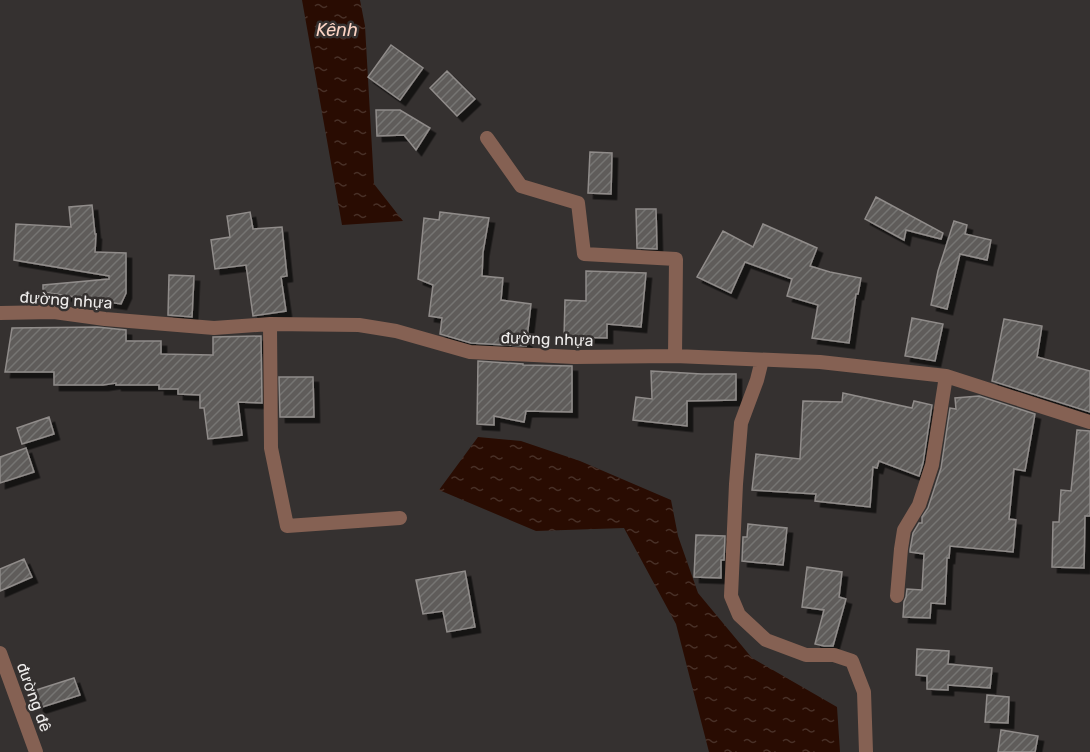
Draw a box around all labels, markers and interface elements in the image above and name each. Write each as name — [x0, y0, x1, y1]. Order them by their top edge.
water label: Kênh — [316, 19, 358, 41]
street label: đường nhựa — [19, 287, 113, 313]
street label: đường nhựa — [500, 328, 594, 350]
street label: đường đê — [13, 660, 55, 734]

